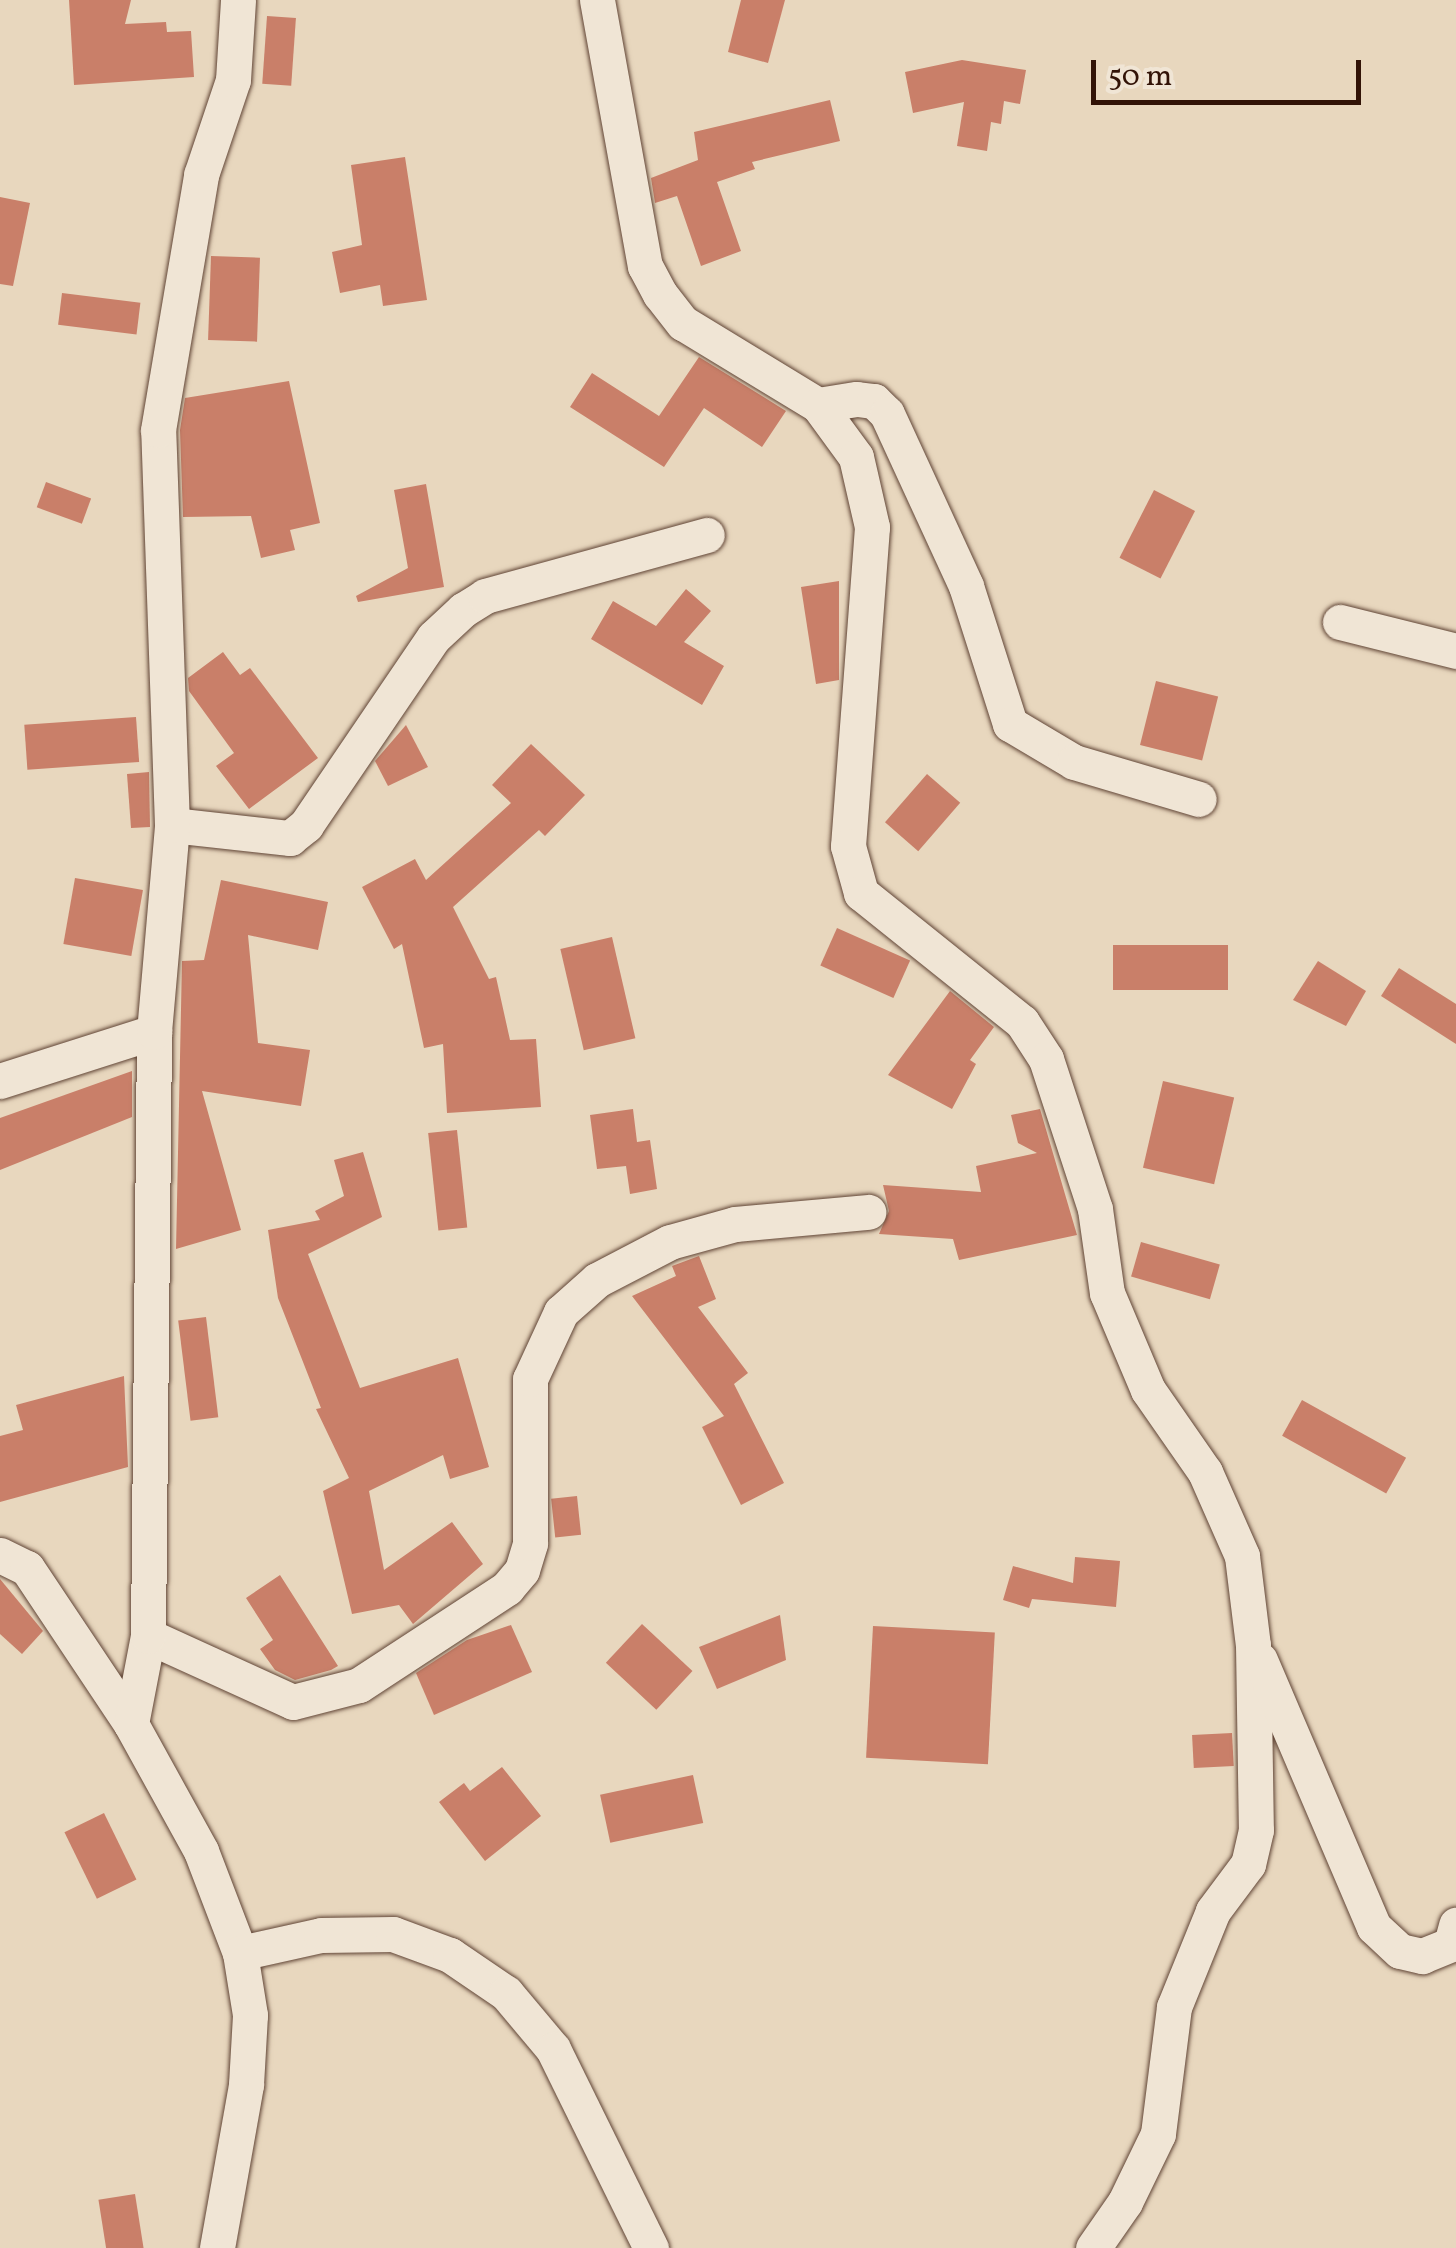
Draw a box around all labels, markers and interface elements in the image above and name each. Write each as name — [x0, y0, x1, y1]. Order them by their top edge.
scale bar — [1096, 40, 1366, 102]
text: 50 m — [1108, 56, 1172, 98]

